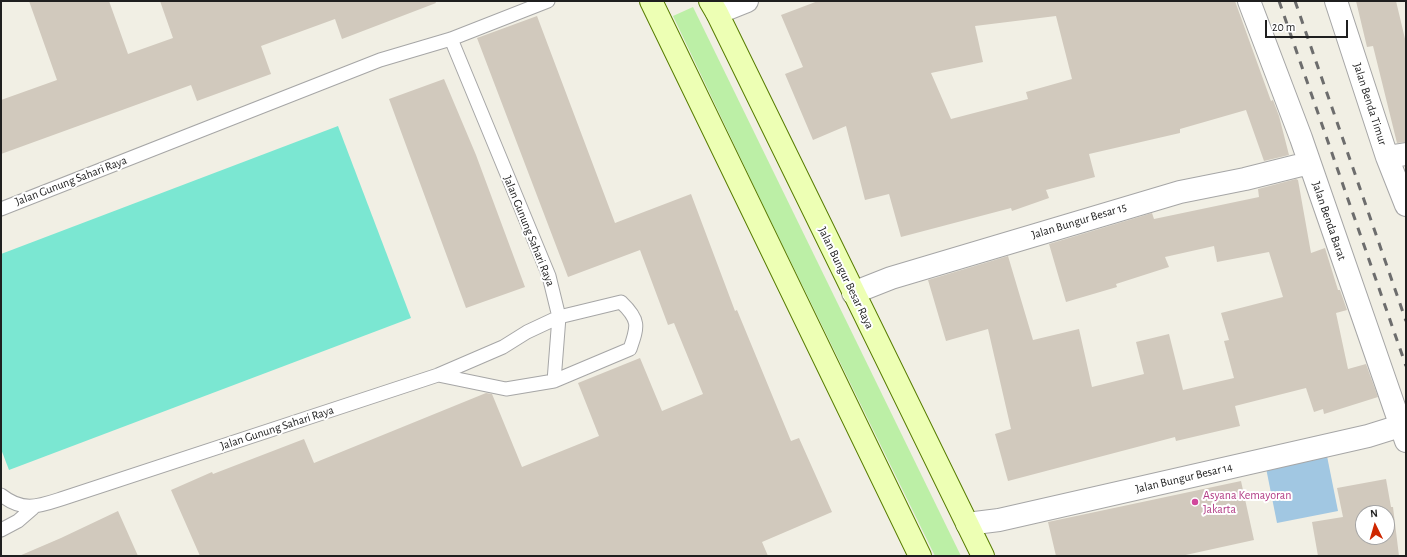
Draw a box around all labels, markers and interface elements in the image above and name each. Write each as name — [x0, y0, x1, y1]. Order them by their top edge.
scale bar — [1267, 12, 1350, 38]
text: 20 m — [1272, 21, 1295, 33]
street label: Jalan Benda Timur — [1350, 61, 1390, 147]
street label: Jalan Gunung Sahari Raya — [13, 153, 129, 209]
street label: Jalan Gunung Sahari Raya — [500, 173, 558, 289]
street label: Jalan Benda Barat — [1309, 180, 1349, 262]
street label: Jalan Bungur Besar 15 — [1030, 200, 1128, 242]
street label: Jalan Bungur Besar Raya — [815, 225, 877, 331]
street label: Jalan Gunung Sahari Raya — [218, 403, 336, 453]
street label: Jalan Bungur Besar 14 — [1134, 460, 1234, 496]
place label: Asyana Kemayoran Jakarta — [1203, 488, 1291, 516]
marker: Asyana Kemayoran Jakarta — [1190, 497, 1200, 507]
north arrow — [1355, 505, 1395, 545]
text: N — [1370, 508, 1378, 519]

